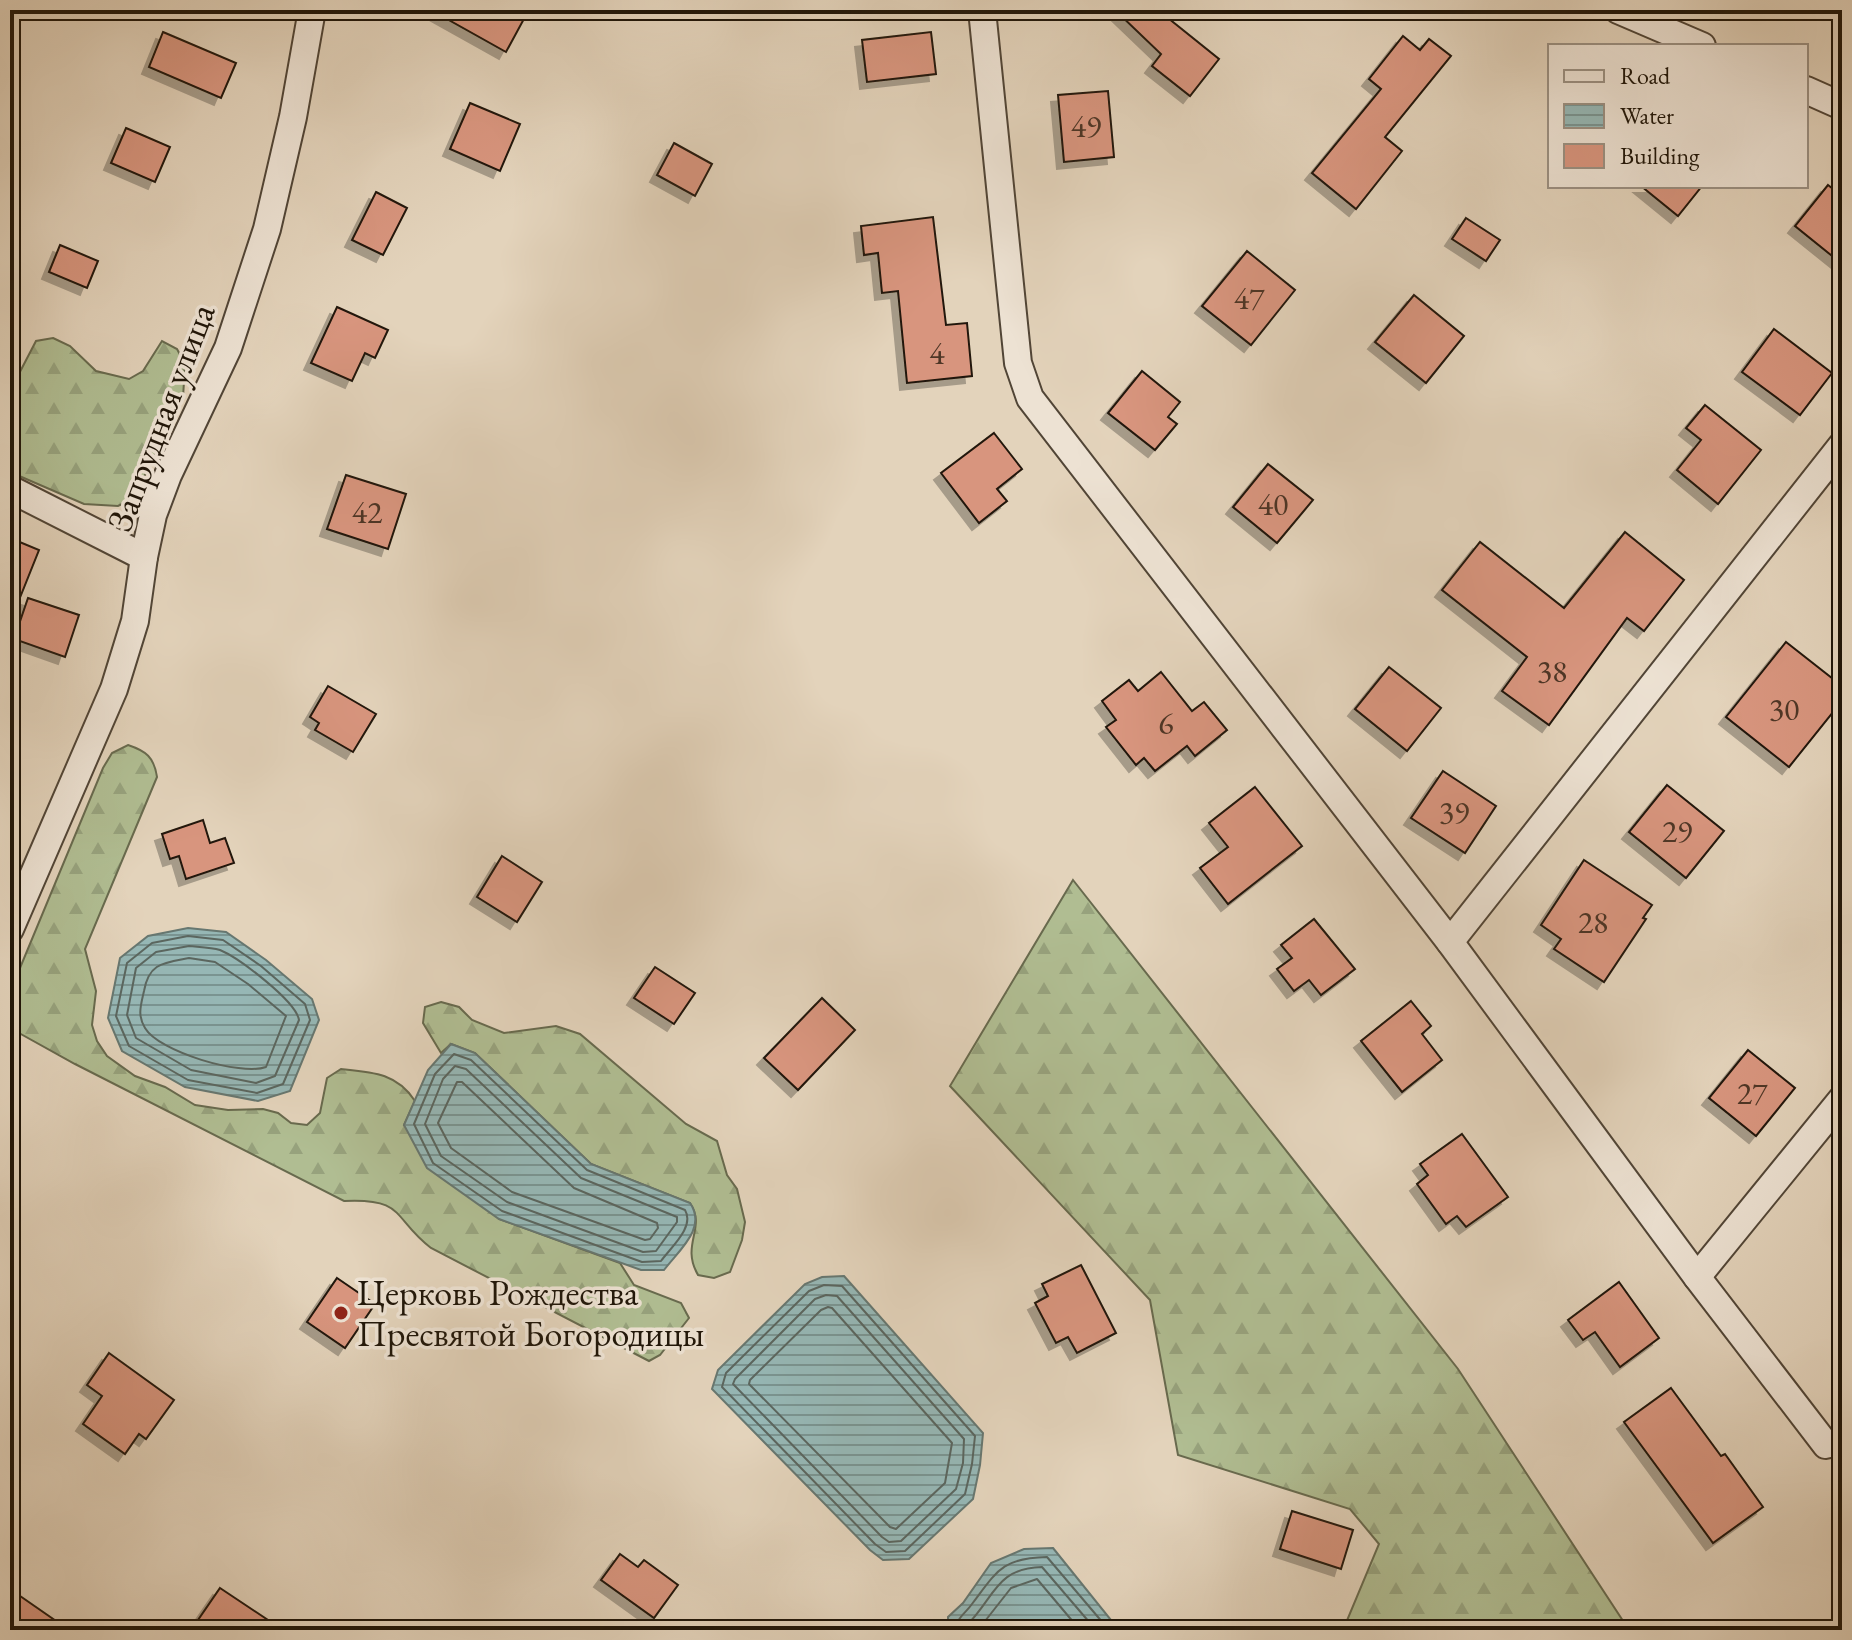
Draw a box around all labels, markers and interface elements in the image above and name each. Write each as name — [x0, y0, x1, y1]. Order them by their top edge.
legend — [1548, 44, 1808, 188]
text: Road — [1620, 60, 1671, 91]
text: Water — [1620, 100, 1674, 131]
house number: 49 — [1071, 105, 1101, 147]
text: Building — [1620, 140, 1700, 171]
house number: 47 — [1234, 277, 1265, 319]
street label: Запрудная улица — [95, 296, 226, 538]
house number: 4 — [929, 332, 945, 374]
house number: 40 — [1258, 483, 1288, 525]
house number: 42 — [352, 491, 383, 533]
house number: 38 — [1537, 650, 1567, 692]
house number: 30 — [1769, 688, 1799, 730]
house number: 6 — [1158, 702, 1174, 744]
house number: 39 — [1439, 791, 1469, 833]
house number: 29 — [1662, 810, 1692, 852]
house number: 28 — [1578, 901, 1608, 943]
house number: 27 — [1737, 1072, 1768, 1114]
place label: Церковь Рождества Пресвятой Богородицы — [357, 1269, 704, 1357]
marker: Церковь Рождества Пресвятой Богородицы — [332, 1304, 350, 1322]

